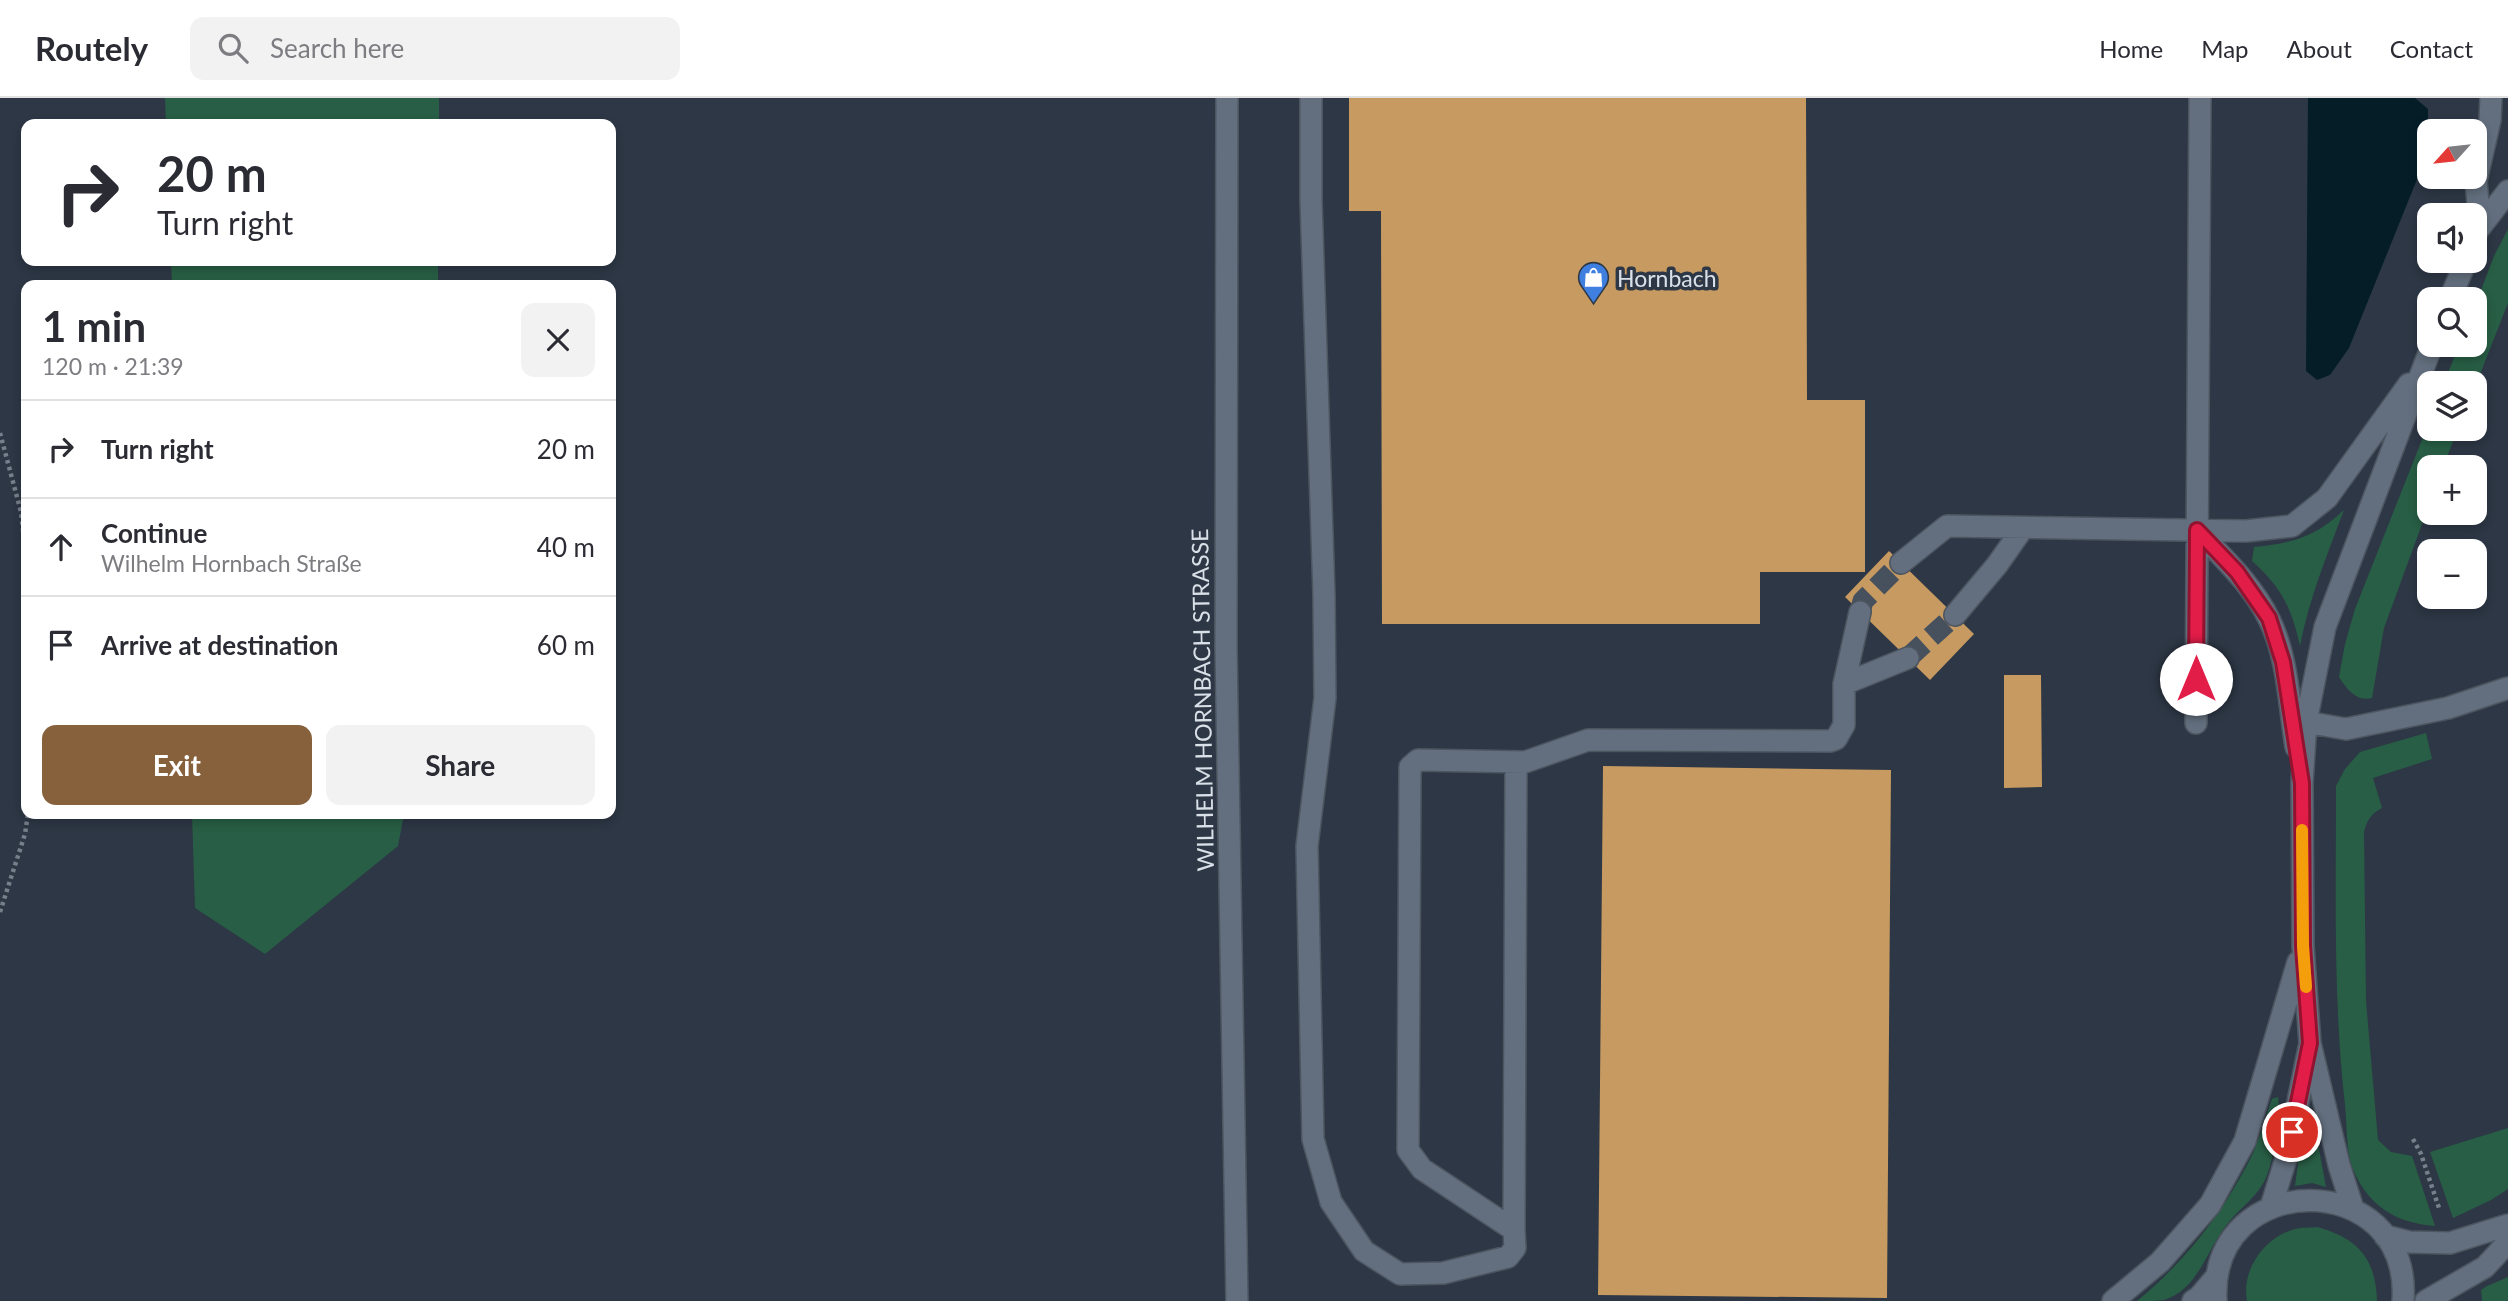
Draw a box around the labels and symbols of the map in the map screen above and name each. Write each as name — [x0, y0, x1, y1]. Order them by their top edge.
north arrow — [2417, 119, 2487, 189]
shop icon: Hornbach — [1577, 261, 1611, 305]
place label: Hornbach — [1617, 264, 1717, 292]
street label: WILHELM HORNBACH STRASSE — [1185, 528, 1219, 872]
position arrow — [2159, 642, 2233, 716]
pin — [2262, 1102, 2322, 1162]

